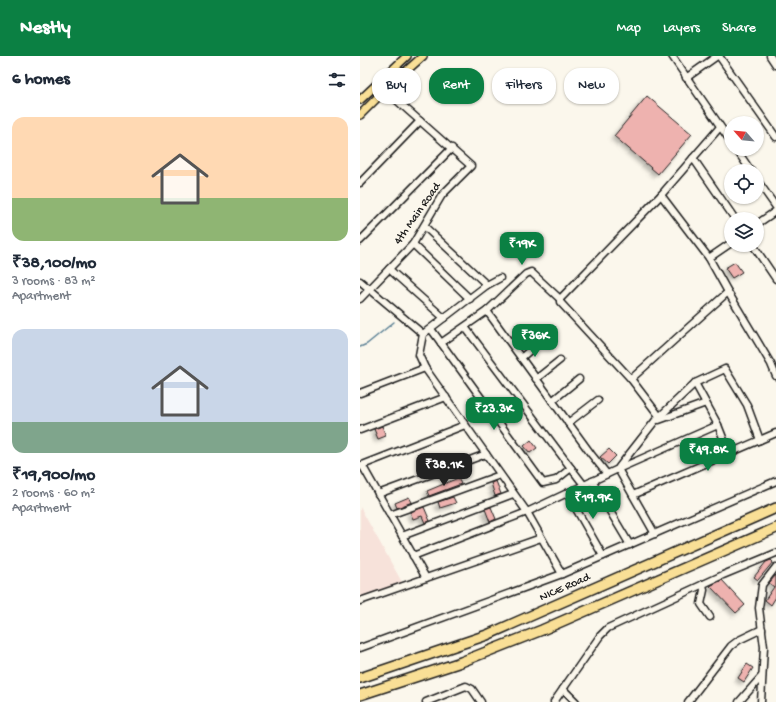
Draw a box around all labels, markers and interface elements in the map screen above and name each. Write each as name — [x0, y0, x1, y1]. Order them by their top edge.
text: Nestly — [20, 17, 71, 40]
text: Map — [617, 20, 641, 37]
text: Layers — [663, 20, 700, 37]
text: Share — [722, 20, 756, 37]
chip: Buy — [372, 68, 421, 104]
chip: Rent — [429, 68, 484, 104]
chip: Filters — [492, 68, 556, 104]
chip: New — [564, 68, 619, 104]
icon: filters — [326, 69, 348, 91]
text: 6 homes — [12, 70, 70, 90]
north arrow — [724, 116, 764, 156]
map controls — [724, 116, 764, 252]
icon: home — [144, 143, 216, 215]
button: locate — [724, 164, 764, 204]
street label: 4th Main Road — [392, 180, 445, 248]
button: layers — [724, 212, 764, 252]
pin: ₹19K — [498, 232, 546, 266]
text: ₹19K — [509, 237, 535, 252]
text: ₹38,100/mo — [12, 254, 96, 274]
text: 3 rooms · 83 m² — [12, 274, 96, 289]
text: Apartment — [12, 289, 71, 304]
pin: ₹36K — [511, 324, 559, 358]
text: ₹36K — [521, 329, 549, 344]
icon: home — [144, 355, 216, 427]
pin: ₹23.3K — [461, 397, 527, 431]
text: ₹23.3K — [475, 402, 513, 417]
pin: ₹49.8K — [675, 438, 741, 472]
text: ₹49.8K — [689, 443, 727, 458]
pin: ₹38.1K — [411, 453, 477, 487]
text: ₹38.1K — [425, 458, 463, 473]
text: ₹19,900/mo — [12, 466, 95, 486]
text: 2 rooms · 60 m² — [12, 486, 95, 501]
pin: ₹19.9K — [560, 486, 626, 520]
text: ₹19.9K — [575, 491, 611, 506]
text: Apartment — [12, 501, 71, 516]
street label: NICE Road — [538, 570, 593, 605]

